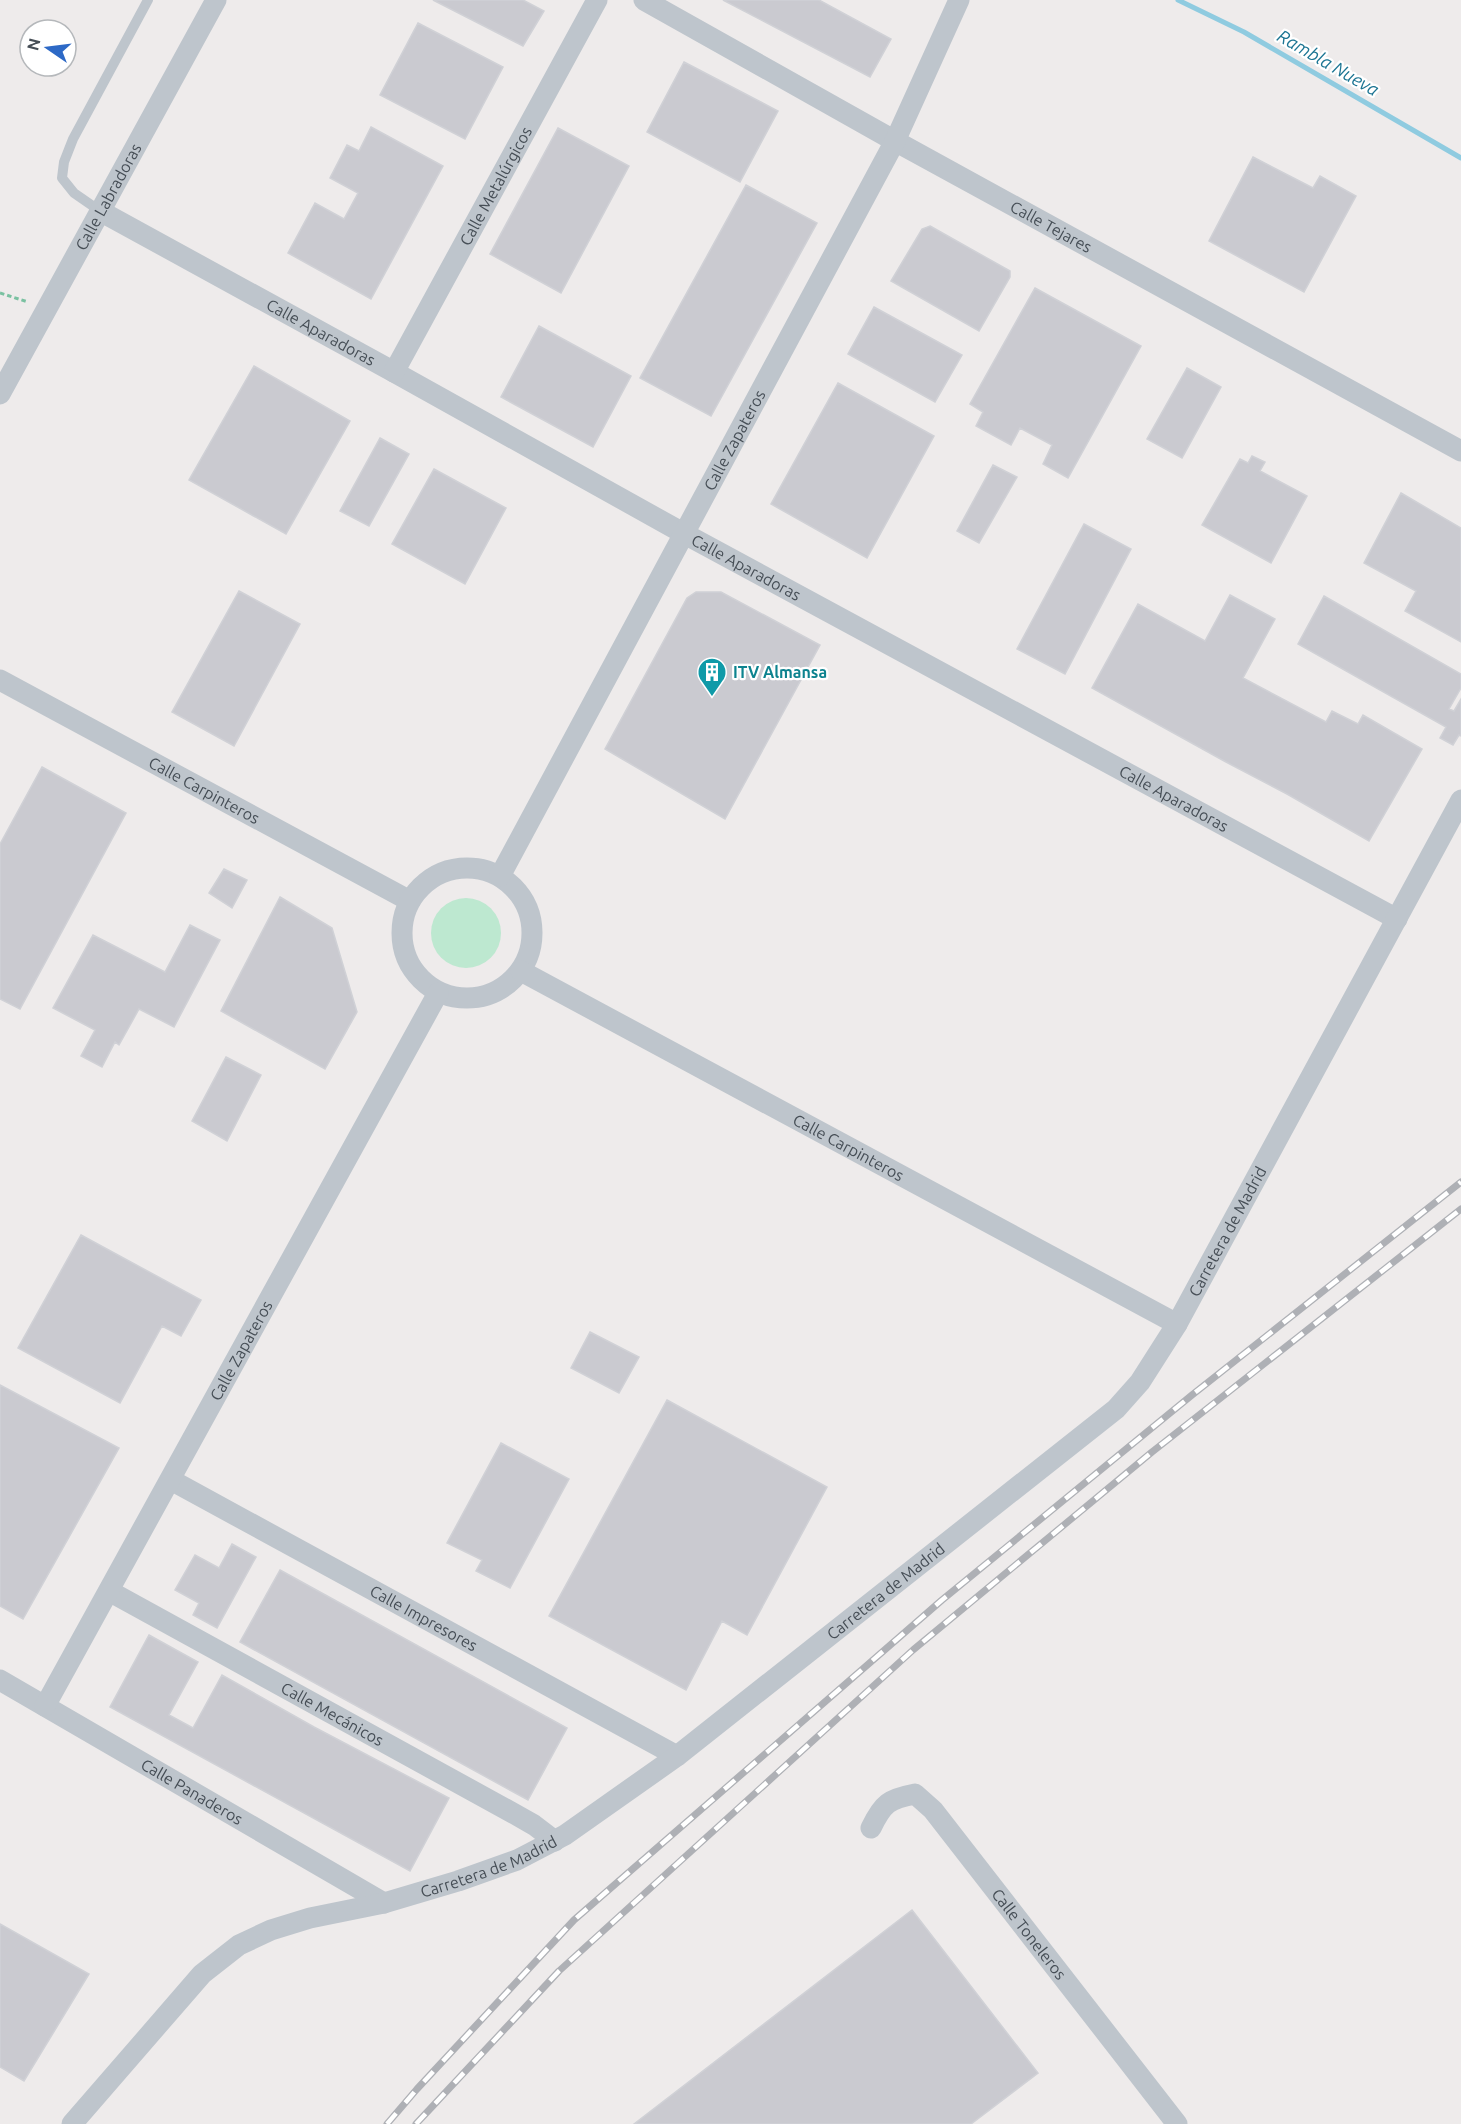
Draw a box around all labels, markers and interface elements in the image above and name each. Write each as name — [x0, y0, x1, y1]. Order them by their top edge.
north arrow — [18, 18, 78, 78]
water label: Rambla Nueva — [1274, 25, 1383, 99]
text: N — [23, 36, 44, 52]
street label: Calle Metalúrgicos — [456, 123, 535, 248]
street label: Calle Labradoras — [72, 140, 145, 253]
street label: Calle Tejares — [1007, 197, 1095, 256]
street label: Calle Aparadoras — [264, 295, 379, 369]
street label: Calle Zapateros — [700, 387, 769, 493]
street label: Calle Aparadoras — [689, 530, 804, 604]
building icon: ITV Almansa — [696, 656, 728, 698]
place label: ITV Almansa — [733, 663, 827, 681]
street label: Calle Carpinteros — [146, 753, 263, 827]
street label: Calle Aparadoras — [1116, 762, 1232, 835]
street label: Calle Carpinteros — [790, 1110, 907, 1184]
street label: Carretera de Madrid — [1185, 1163, 1270, 1299]
street label: Calle Zapateros — [206, 1297, 276, 1404]
street label: Carretera de Madrid — [823, 1539, 948, 1643]
street label: Calle Impresores — [367, 1581, 481, 1654]
street label: Calle Mecánicos — [278, 1678, 387, 1749]
street label: Calle Panaderos — [138, 1755, 246, 1828]
street label: Carretera de Madrid — [418, 1832, 560, 1901]
street label: Calle Toneleros — [988, 1885, 1070, 1983]

